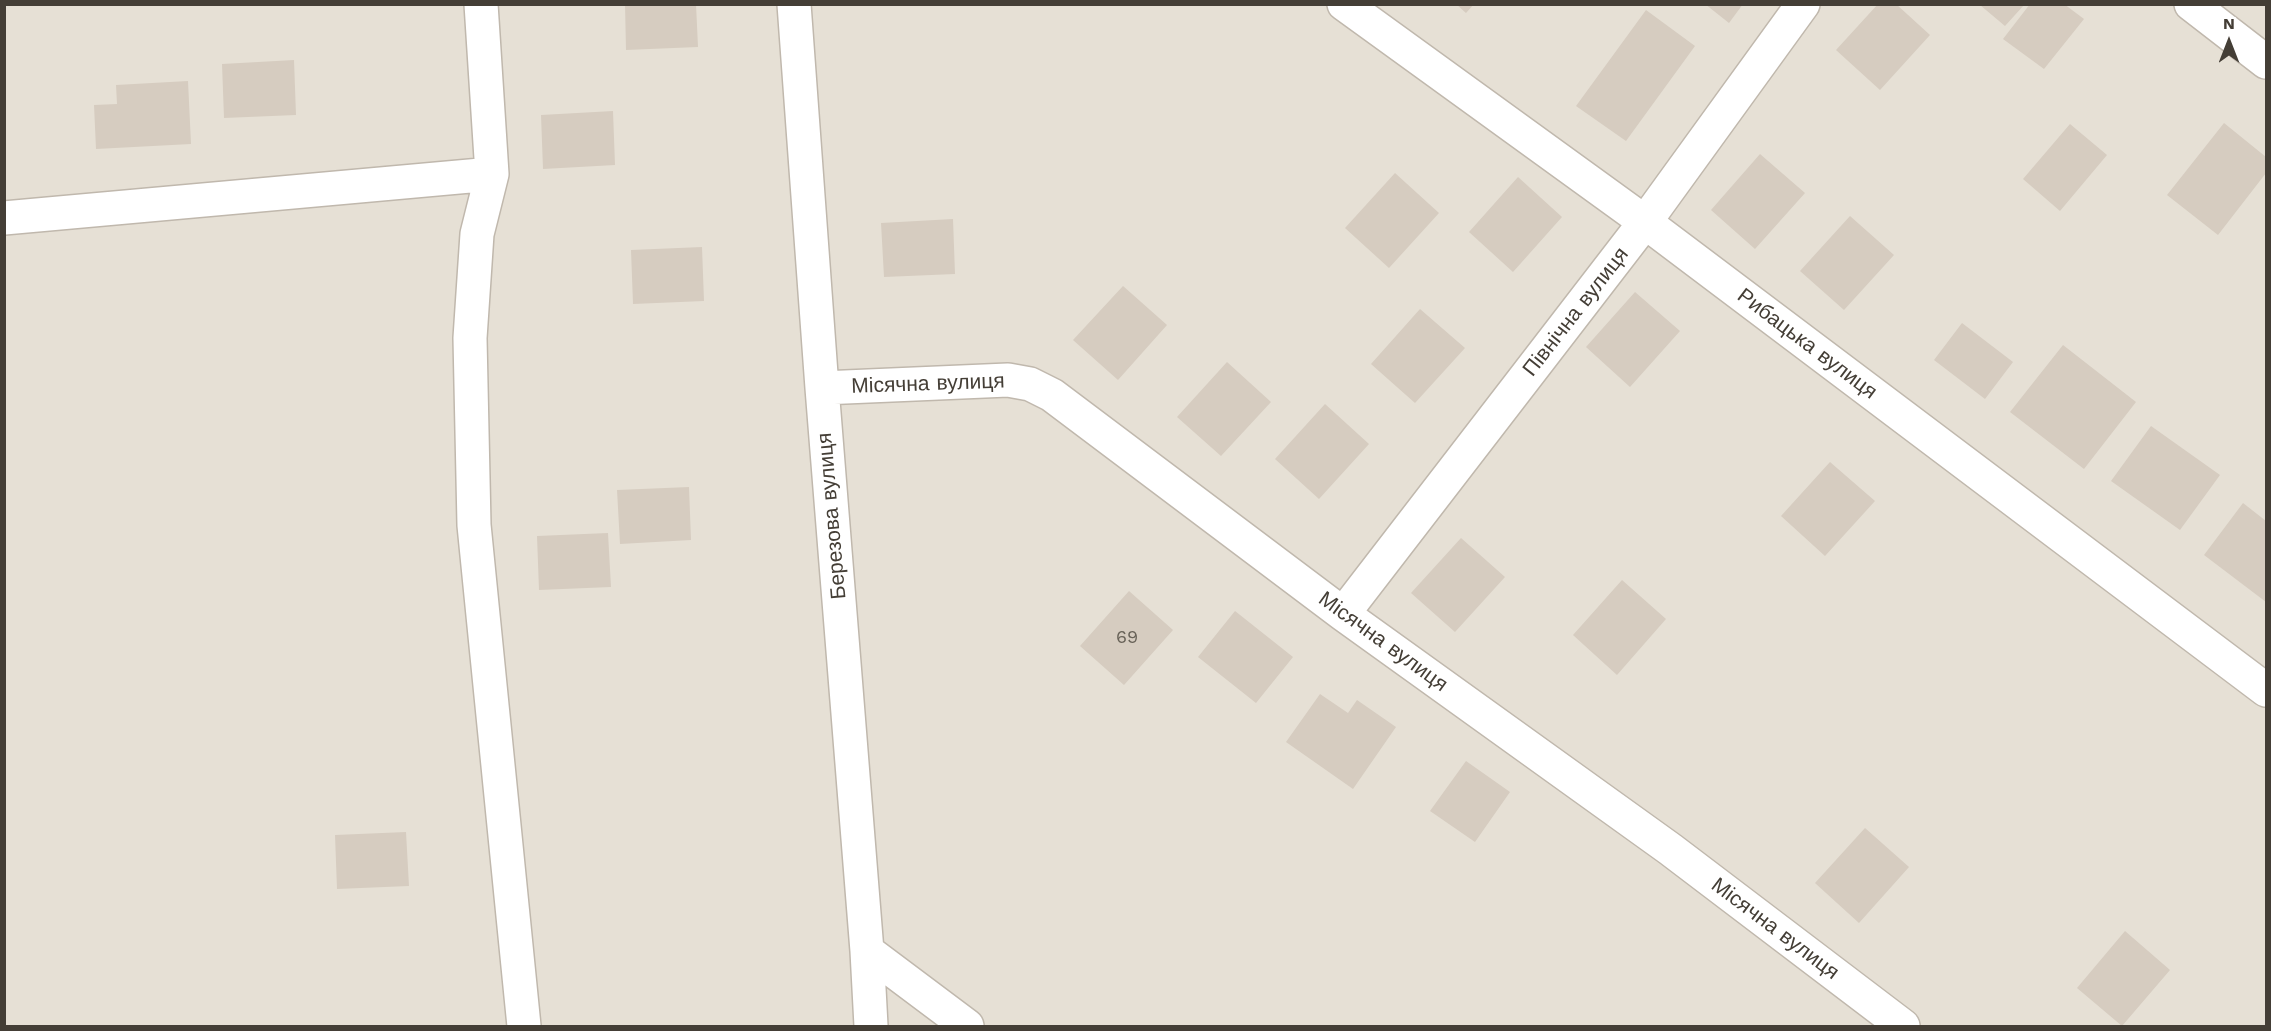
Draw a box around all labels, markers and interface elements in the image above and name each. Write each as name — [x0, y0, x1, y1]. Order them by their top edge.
north arrow — [2199, 12, 2259, 72]
text: N — [2223, 14, 2235, 33]
street label: Північна вулиця — [1518, 243, 1634, 381]
street label: Рибацька вулиця — [1732, 283, 1882, 405]
street label: Місячна вулиця — [851, 369, 1005, 399]
street label: Березова вулиця — [812, 432, 852, 600]
street label: Місячна вулиця — [1313, 587, 1453, 697]
house number: 69 — [1116, 627, 1138, 649]
street label: Місячна вулиця — [1706, 873, 1844, 985]

